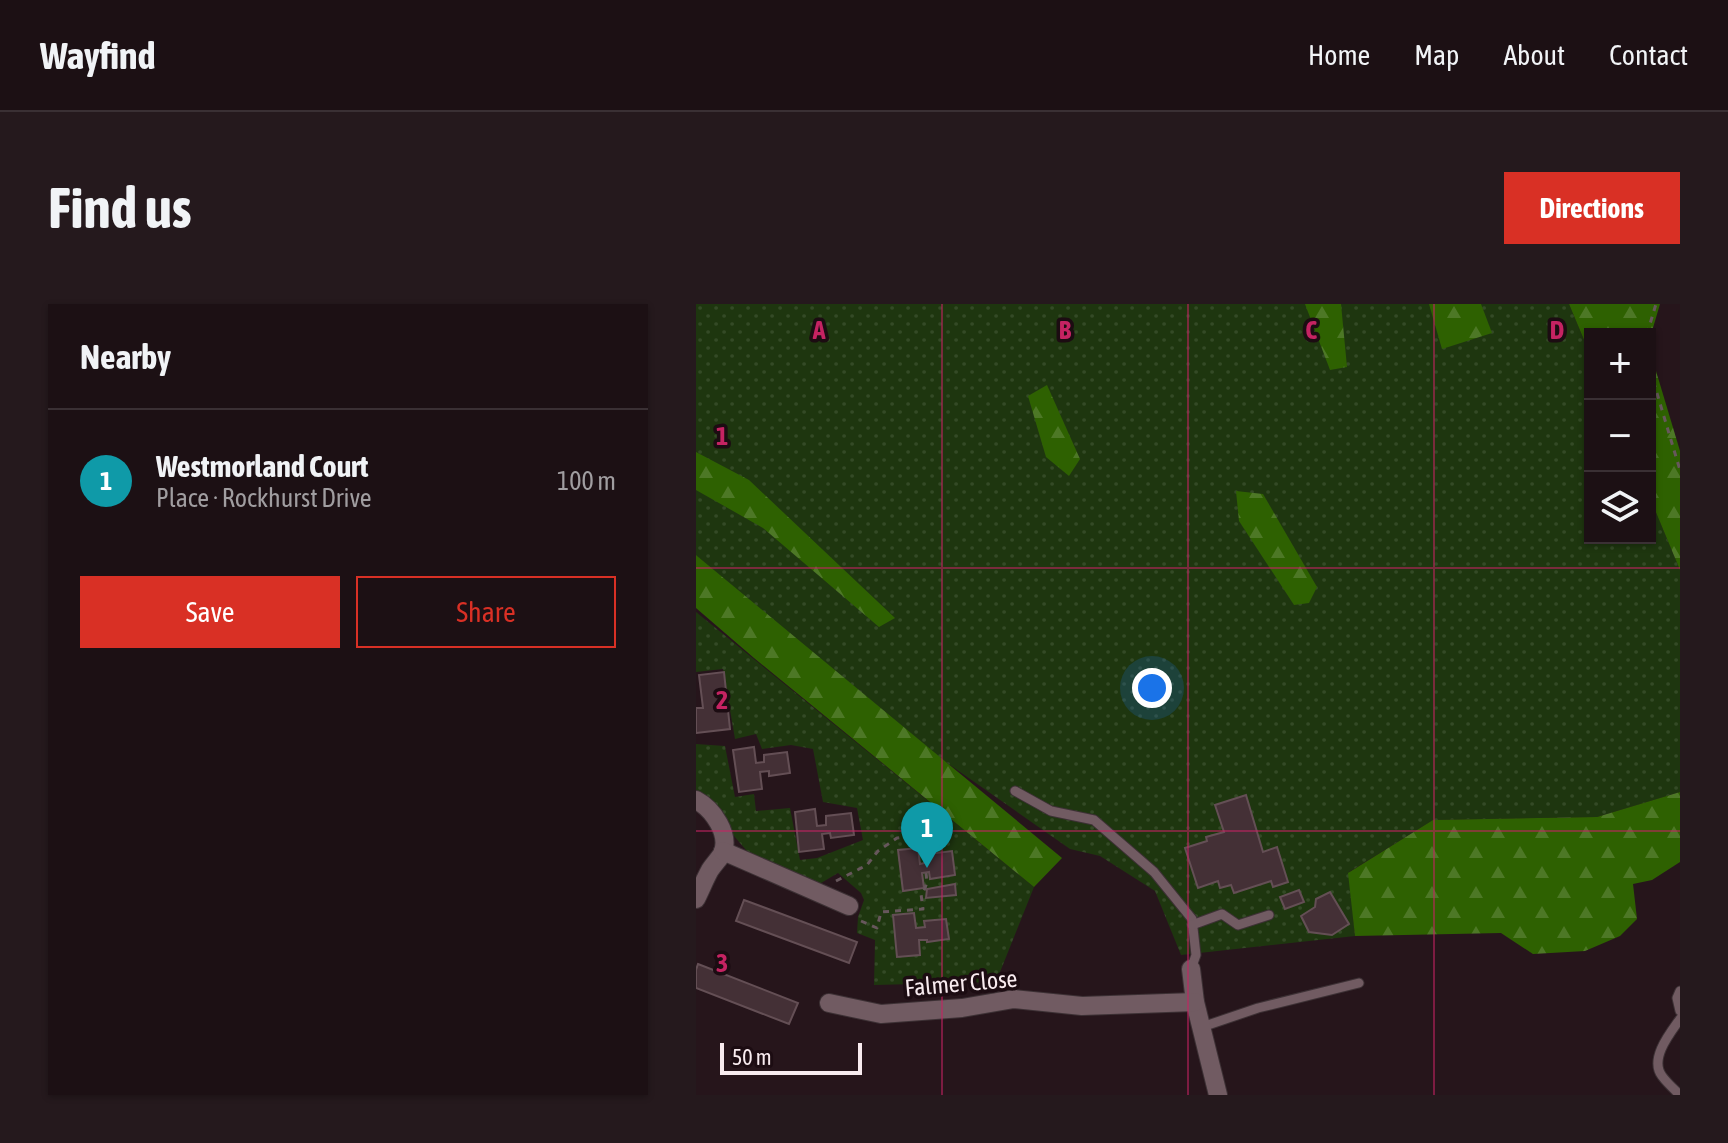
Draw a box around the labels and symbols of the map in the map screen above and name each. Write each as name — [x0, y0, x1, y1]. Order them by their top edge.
text: A — [812, 315, 826, 345]
text: B — [1059, 315, 1072, 345]
text: C — [1305, 315, 1317, 345]
text: D — [1550, 315, 1564, 345]
text: 1 — [716, 421, 728, 451]
your location — [1132, 668, 1172, 708]
text: 2 — [716, 685, 728, 715]
pin: 1 — [901, 802, 953, 868]
text: 3 — [716, 948, 728, 978]
street label: Falmer Close — [904, 965, 1018, 1001]
scale bar — [720, 1039, 862, 1075]

